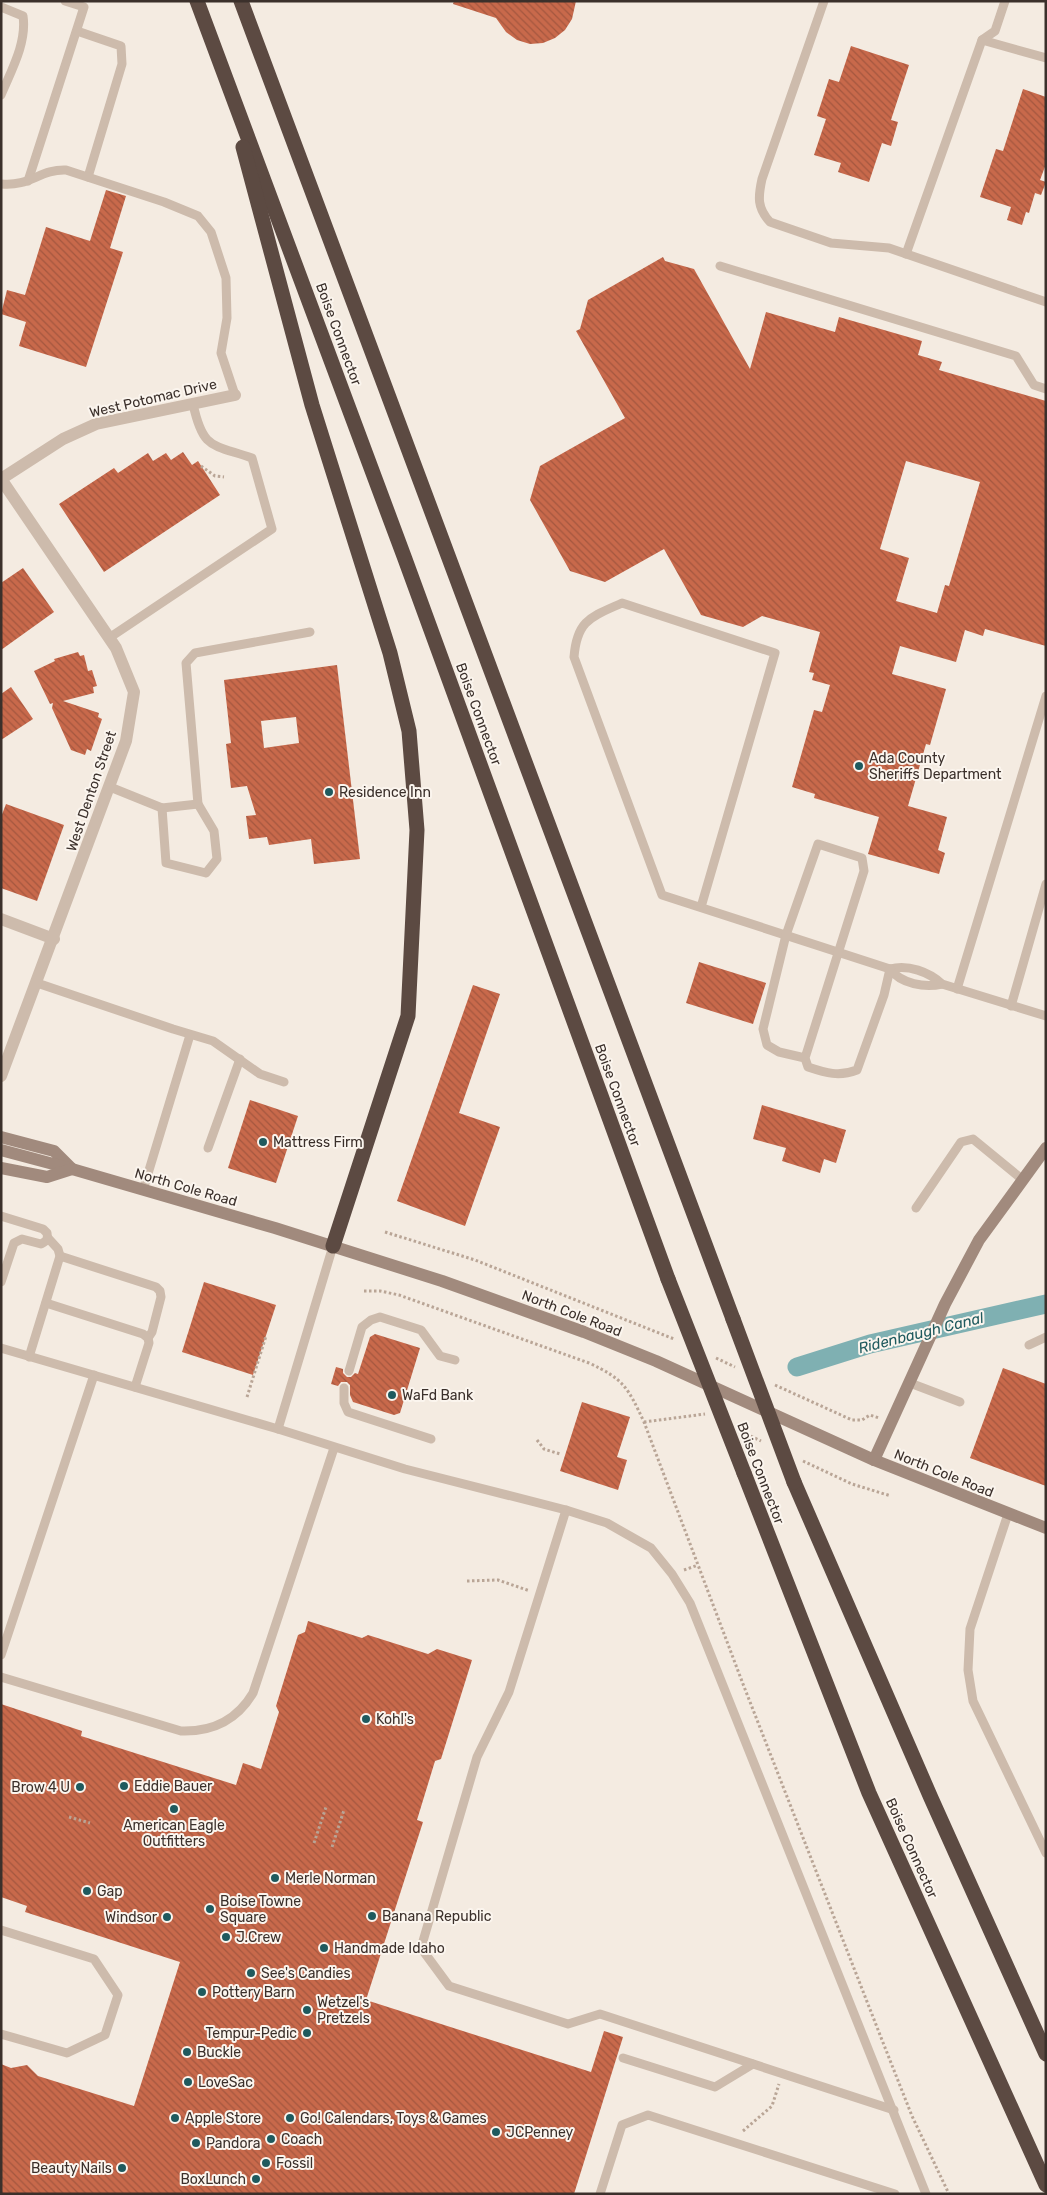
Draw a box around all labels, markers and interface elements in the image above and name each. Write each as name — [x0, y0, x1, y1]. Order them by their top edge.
street label: Boise Connector — [312, 281, 365, 388]
street label: West Potomac Drive — [88, 376, 219, 421]
street label: Boise Connector — [452, 661, 505, 768]
street label: West Denton Street — [63, 728, 120, 854]
place label: Ada County Sheriffs Department — [869, 750, 1002, 783]
marker: Ada County Sheriffs Department — [853, 760, 865, 772]
place label: Residence Inn — [339, 784, 431, 801]
marker: Residence Inn — [323, 786, 335, 798]
street label: Boise Connector — [591, 1042, 644, 1149]
place label: Mattress Firm — [273, 1134, 363, 1151]
marker: Mattress Firm — [257, 1136, 269, 1148]
street label: North Cole Road — [133, 1165, 239, 1210]
street label: North Cole Road — [519, 1287, 624, 1340]
water label: Ridenbaugh Canal — [856, 1309, 986, 1357]
place label: WaFd Bank — [402, 1387, 474, 1404]
marker: WaFd Bank — [386, 1389, 398, 1401]
street label: Boise Connector — [733, 1420, 788, 1527]
street label: North Cole Road — [892, 1446, 996, 1501]
place label: Kohl's — [376, 1711, 414, 1728]
marker: Kohl's — [360, 1713, 372, 1725]
place label: Eddie Bauer — [134, 1778, 213, 1795]
place label: Brow 4 U — [11, 1779, 70, 1796]
marker: Eddie Bauer — [118, 1780, 130, 1792]
marker: Brow 4 U — [74, 1781, 86, 1793]
street label: Boise Connector — [882, 1795, 942, 1902]
marker: American Eagle Outfitters — [168, 1803, 180, 1815]
place label: American Eagle Outfitters — [123, 1817, 225, 1850]
place label: Merle Norman — [285, 1870, 376, 1887]
marker: Merle Norman — [269, 1872, 281, 1884]
place label: Gap — [97, 1883, 123, 1900]
marker: Gap — [81, 1885, 93, 1897]
place label: Boise Towne Square — [220, 1893, 301, 1926]
marker: Boise Towne Square — [204, 1903, 216, 1915]
place label: Banana Republic — [382, 1908, 492, 1925]
place label: Windsor — [105, 1909, 158, 1926]
marker: Banana Republic — [366, 1910, 378, 1922]
marker: Windsor — [161, 1911, 173, 1923]
place label: J.Crew — [236, 1929, 281, 1946]
marker: J.Crew — [220, 1931, 232, 1943]
place label: Handmade Idaho — [334, 1940, 445, 1957]
marker: Handmade Idaho — [318, 1942, 330, 1954]
place label: See's Candies — [261, 1965, 351, 1982]
marker: See's Candies — [245, 1967, 257, 1979]
place label: Pottery Barn — [212, 1984, 295, 2001]
marker: Pottery Barn — [196, 1986, 208, 1998]
place label: Wetzel's Pretzels — [317, 1994, 370, 2027]
marker: Wetzel's Pretzels — [301, 2004, 313, 2016]
place label: Tempur-Pedic — [206, 2025, 297, 2042]
marker: Tempur-Pedic — [301, 2027, 313, 2039]
place label: Buckle — [197, 2044, 241, 2061]
marker: Buckle — [181, 2046, 193, 2058]
place label: LoveSac — [198, 2074, 253, 2091]
marker: LoveSac — [182, 2076, 194, 2088]
place label: Apple Store — [185, 2110, 261, 2127]
place label: Go! Calendars, Toys & Games — [300, 2110, 487, 2127]
marker: Apple Store — [169, 2112, 181, 2124]
marker: Go! Calendars, Toys & Games — [284, 2112, 296, 2124]
place label: JCPenney — [506, 2124, 573, 2141]
marker: JCPenney — [490, 2126, 502, 2138]
place label: Coach — [281, 2131, 322, 2148]
marker: Coach — [265, 2133, 277, 2145]
place label: Pandora — [206, 2135, 260, 2152]
marker: Pandora — [190, 2137, 202, 2149]
place label: Fossil — [276, 2155, 313, 2172]
marker: Fossil — [260, 2157, 272, 2169]
place label: Beauty Nails — [31, 2160, 112, 2177]
marker: Beauty Nails — [116, 2162, 128, 2174]
place label: BoxLunch — [180, 2171, 246, 2188]
marker: BoxLunch — [250, 2173, 262, 2185]

